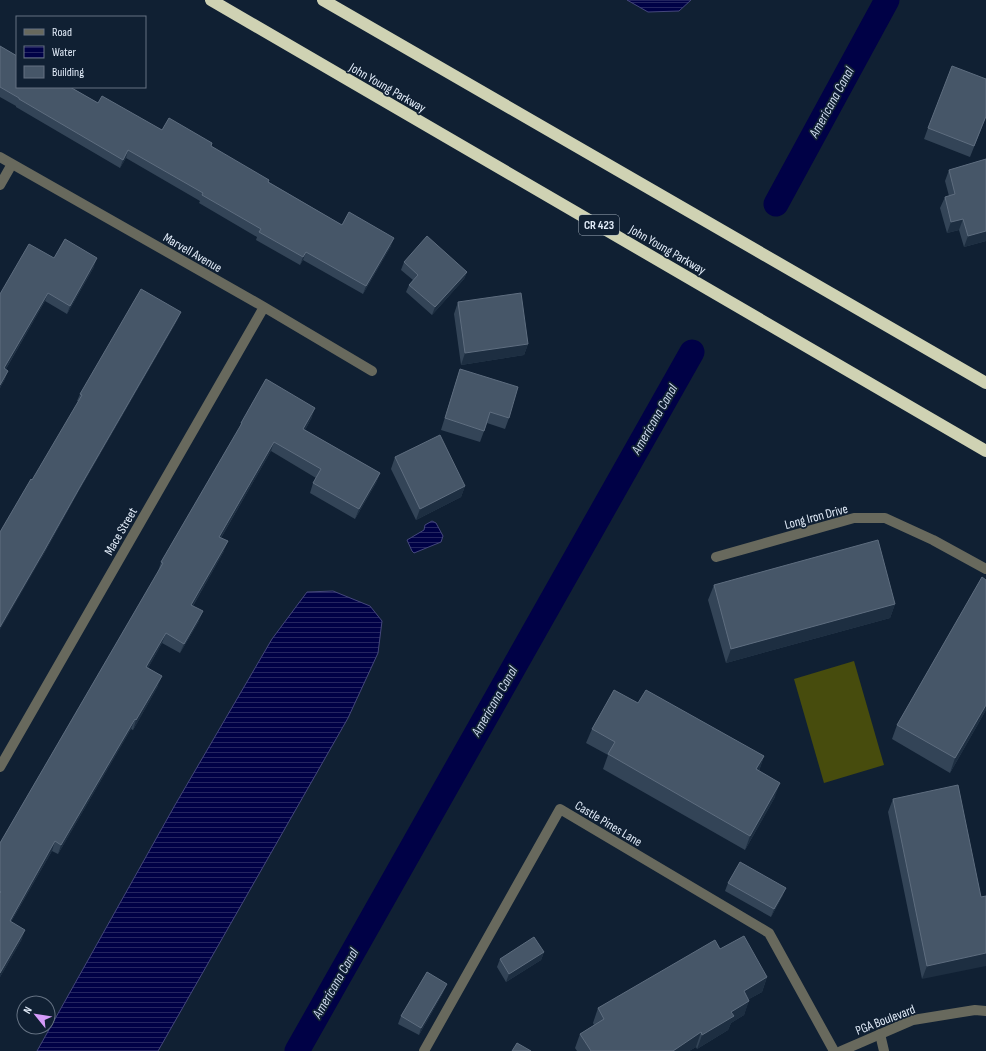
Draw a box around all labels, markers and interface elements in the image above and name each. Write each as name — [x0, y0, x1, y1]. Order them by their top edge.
legend — [16, 16, 146, 88]
text: Road — [52, 25, 72, 40]
text: Water — [52, 45, 76, 60]
street label: John Young Parkway — [345, 59, 429, 116]
water label: Americana Canal — [805, 64, 858, 141]
text: Building — [52, 65, 84, 80]
road number: CR 423 — [579, 215, 619, 235]
street label: John Young Parkway — [625, 221, 709, 278]
street label: Marvell Avenue — [160, 230, 225, 276]
water label: Americana Canal — [627, 381, 682, 458]
street label: Long Iron Drive — [783, 501, 850, 533]
street label: Mace Street — [101, 505, 141, 558]
water label: Americana Canal — [467, 663, 522, 740]
street label: Castle Pines Lane — [572, 798, 645, 850]
water label: Americana Canal — [308, 945, 363, 1022]
north arrow — [16, 995, 56, 1035]
street label: PGA Boulevard — [853, 1001, 917, 1039]
text: N — [21, 1004, 35, 1016]

